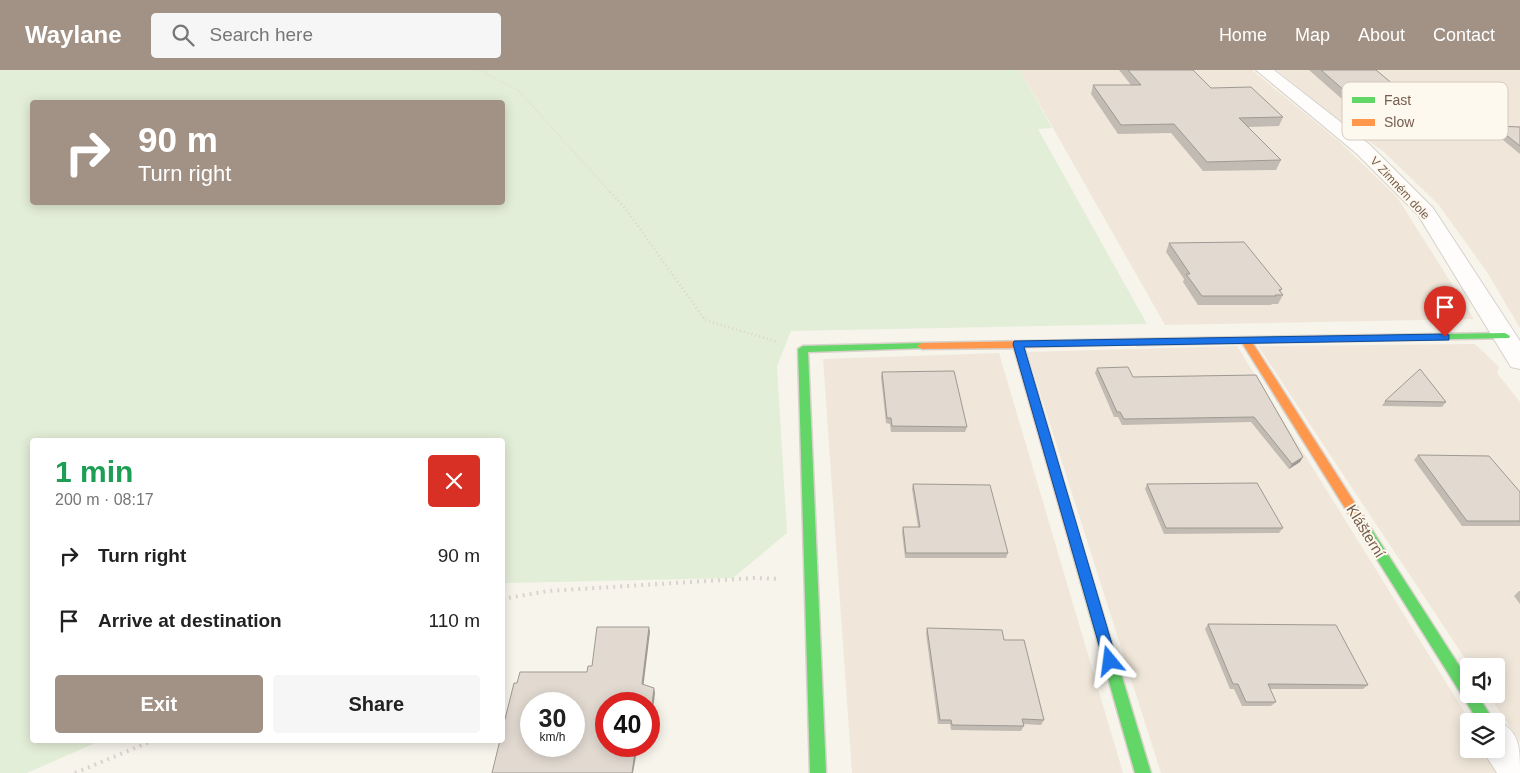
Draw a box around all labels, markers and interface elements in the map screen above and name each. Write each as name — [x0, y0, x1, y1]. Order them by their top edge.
search box — [151, 13, 501, 58]
text: Waylane — [25, 21, 121, 48]
icon: search — [169, 21, 197, 49]
text: Search here — [209, 24, 313, 45]
text: Home — [1219, 25, 1267, 45]
text: Map — [1295, 25, 1330, 45]
text: About — [1358, 25, 1405, 45]
text: Contact — [1433, 25, 1495, 45]
legend — [1342, 82, 1508, 140]
text: Fast — [1384, 92, 1411, 108]
text: Slow — [1384, 114, 1415, 130]
icon: right — [55, 120, 120, 185]
text: 90 m — [138, 120, 218, 159]
street label: V Zimném dole — [1367, 154, 1433, 223]
text: Turn right — [138, 161, 231, 186]
pin — [1424, 286, 1466, 337]
icon: arrive — [1431, 293, 1459, 321]
text: 1 min — [55, 455, 133, 488]
button: close — [428, 455, 480, 507]
text: 200 m · 08:17 — [55, 491, 154, 508]
street label: Klášterní — [1343, 501, 1389, 561]
icon: right — [55, 542, 83, 570]
text: Turn right — [98, 545, 186, 566]
text: 90 m — [438, 545, 480, 566]
icon: arrive — [55, 607, 83, 635]
text: Arrive at destination — [98, 610, 282, 631]
text: 110 m — [429, 610, 480, 631]
position arrow — [1083, 634, 1135, 686]
map controls — [1460, 658, 1505, 758]
button: sound — [1460, 658, 1505, 703]
button: Exit — [55, 675, 263, 733]
button: Share — [273, 675, 480, 733]
speed limit sign: 40 — [595, 692, 660, 757]
text: 30 — [539, 704, 566, 732]
button: layers — [1460, 713, 1505, 758]
text: km/h — [539, 730, 566, 744]

